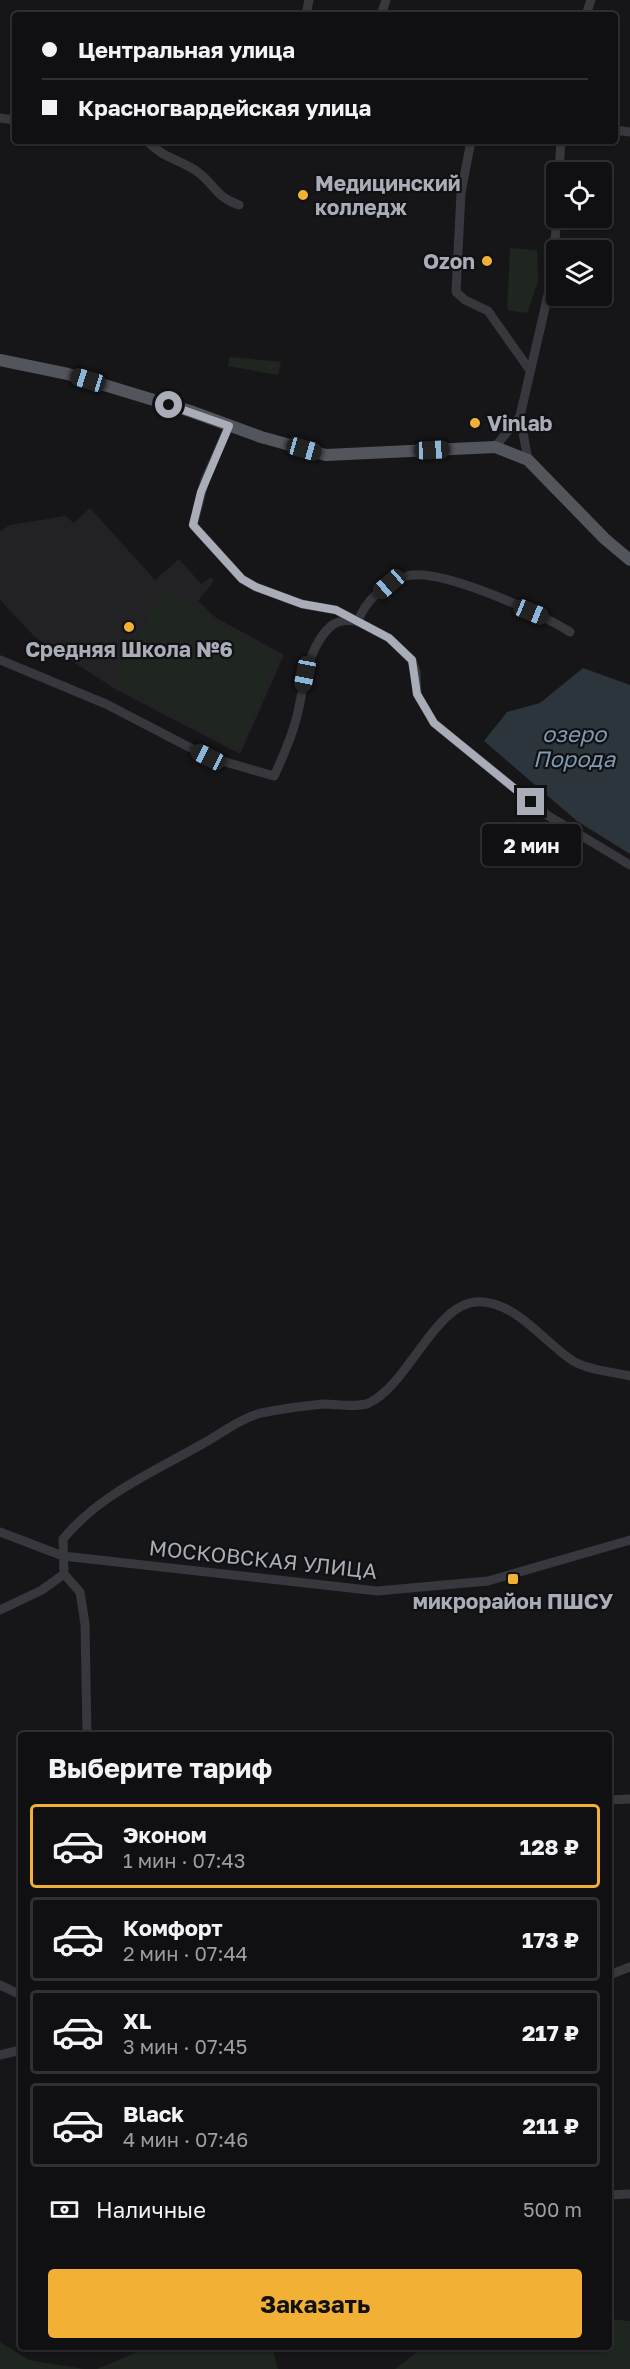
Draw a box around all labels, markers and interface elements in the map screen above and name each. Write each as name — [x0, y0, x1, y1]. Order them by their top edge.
text: Центральная улица — [78, 36, 295, 63]
text: Красногвардейская улица — [78, 94, 371, 121]
map controls — [546, 162, 612, 306]
button: locate — [546, 162, 612, 228]
place label: Медицинский колледж — [315, 170, 461, 220]
marker: Медицинский колледж — [296, 188, 310, 202]
button: layers — [546, 240, 612, 306]
place label: Ozon — [423, 248, 475, 274]
marker: Ozon — [480, 254, 494, 268]
car — [68, 366, 108, 394]
route start — [155, 391, 182, 418]
place label: Vinlab — [487, 410, 553, 436]
marker: Vinlab — [468, 416, 482, 430]
car — [284, 435, 324, 463]
car — [414, 440, 450, 460]
car — [370, 565, 408, 603]
car — [511, 597, 551, 627]
marker: Средняя Школа №6 — [122, 620, 136, 634]
place label: Средняя Школа №6 — [25, 636, 233, 662]
car — [293, 655, 317, 693]
water label: озеро Порода — [533, 720, 617, 772]
car — [188, 741, 228, 773]
route end — [517, 788, 544, 815]
callout: 2 мин — [482, 823, 580, 865]
text: 2 мин — [504, 833, 560, 857]
street label: МОСКОВСКАЯ УЛИЦА — [148, 1534, 378, 1584]
marker: микрорайон ПШСУ — [506, 1572, 520, 1586]
place label: микрорайон ПШСУ — [413, 1588, 613, 1614]
text: Выберите тариф — [48, 1752, 272, 1784]
icon: car — [51, 1819, 105, 1873]
text: Эконом — [123, 1821, 207, 1848]
text: 128 ₽ — [520, 1833, 579, 1860]
text: 1 мин · 07:43 — [123, 1848, 245, 1872]
icon: car — [51, 1912, 105, 1966]
text: Комфорт — [123, 1914, 223, 1941]
text: 173 ₽ — [522, 1926, 579, 1953]
text: 2 мин · 07:44 — [123, 1941, 248, 1965]
icon: car — [51, 2005, 105, 2059]
text: XL — [123, 2007, 151, 2034]
text: 217 ₽ — [522, 2019, 579, 2046]
text: 3 мин · 07:45 — [123, 2034, 247, 2058]
icon: car — [51, 2098, 105, 2152]
text: Black — [123, 2100, 184, 2127]
text: 211 ₽ — [523, 2112, 579, 2139]
text: 4 мин · 07:46 — [123, 2127, 248, 2151]
icon: cash — [48, 2193, 81, 2226]
text: Наличные — [96, 2196, 206, 2223]
text: 500 m — [523, 2197, 582, 2221]
button: Заказать — [48, 2269, 582, 2338]

